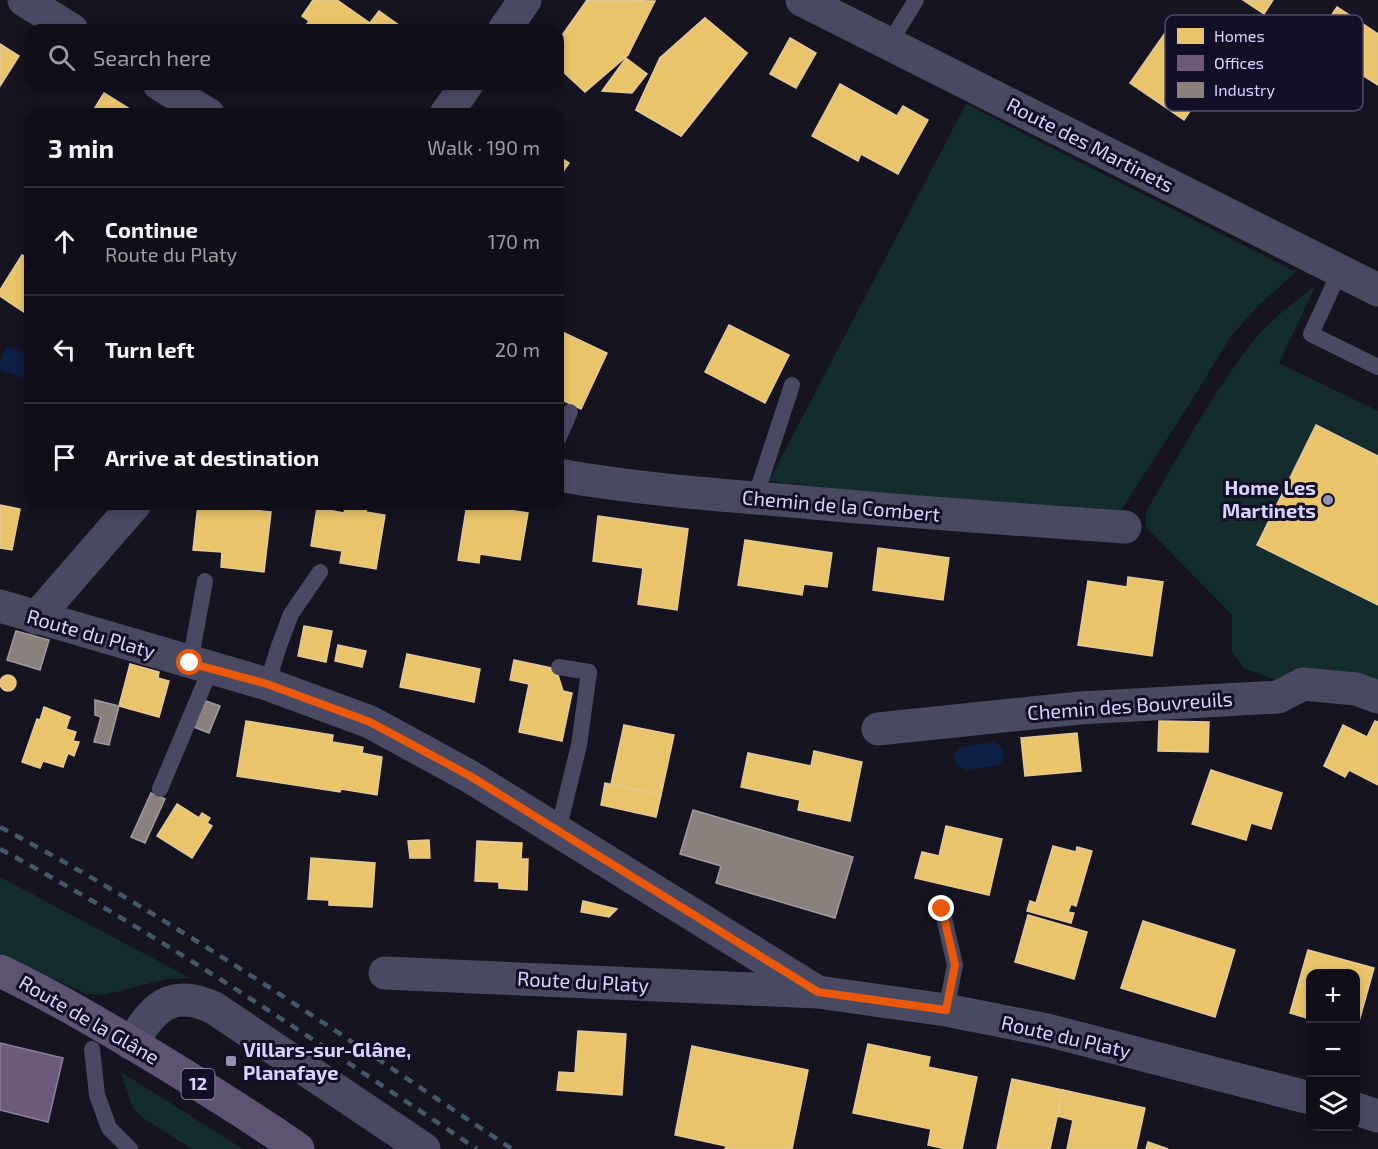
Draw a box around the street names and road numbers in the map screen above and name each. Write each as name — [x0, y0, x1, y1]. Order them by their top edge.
street label: Route des Martinets — [1003, 92, 1178, 197]
street label: Chemin de la Combert — [741, 484, 941, 526]
street label: Route du Platy — [24, 603, 158, 663]
street label: Chemin des Bouvreuils — [1026, 686, 1233, 724]
street label: Route du Platy — [516, 966, 650, 996]
street label: Route de la Glâne — [15, 969, 164, 1069]
street label: Route du Platy — [999, 1009, 1134, 1063]
road number: 12 — [182, 1069, 214, 1099]

